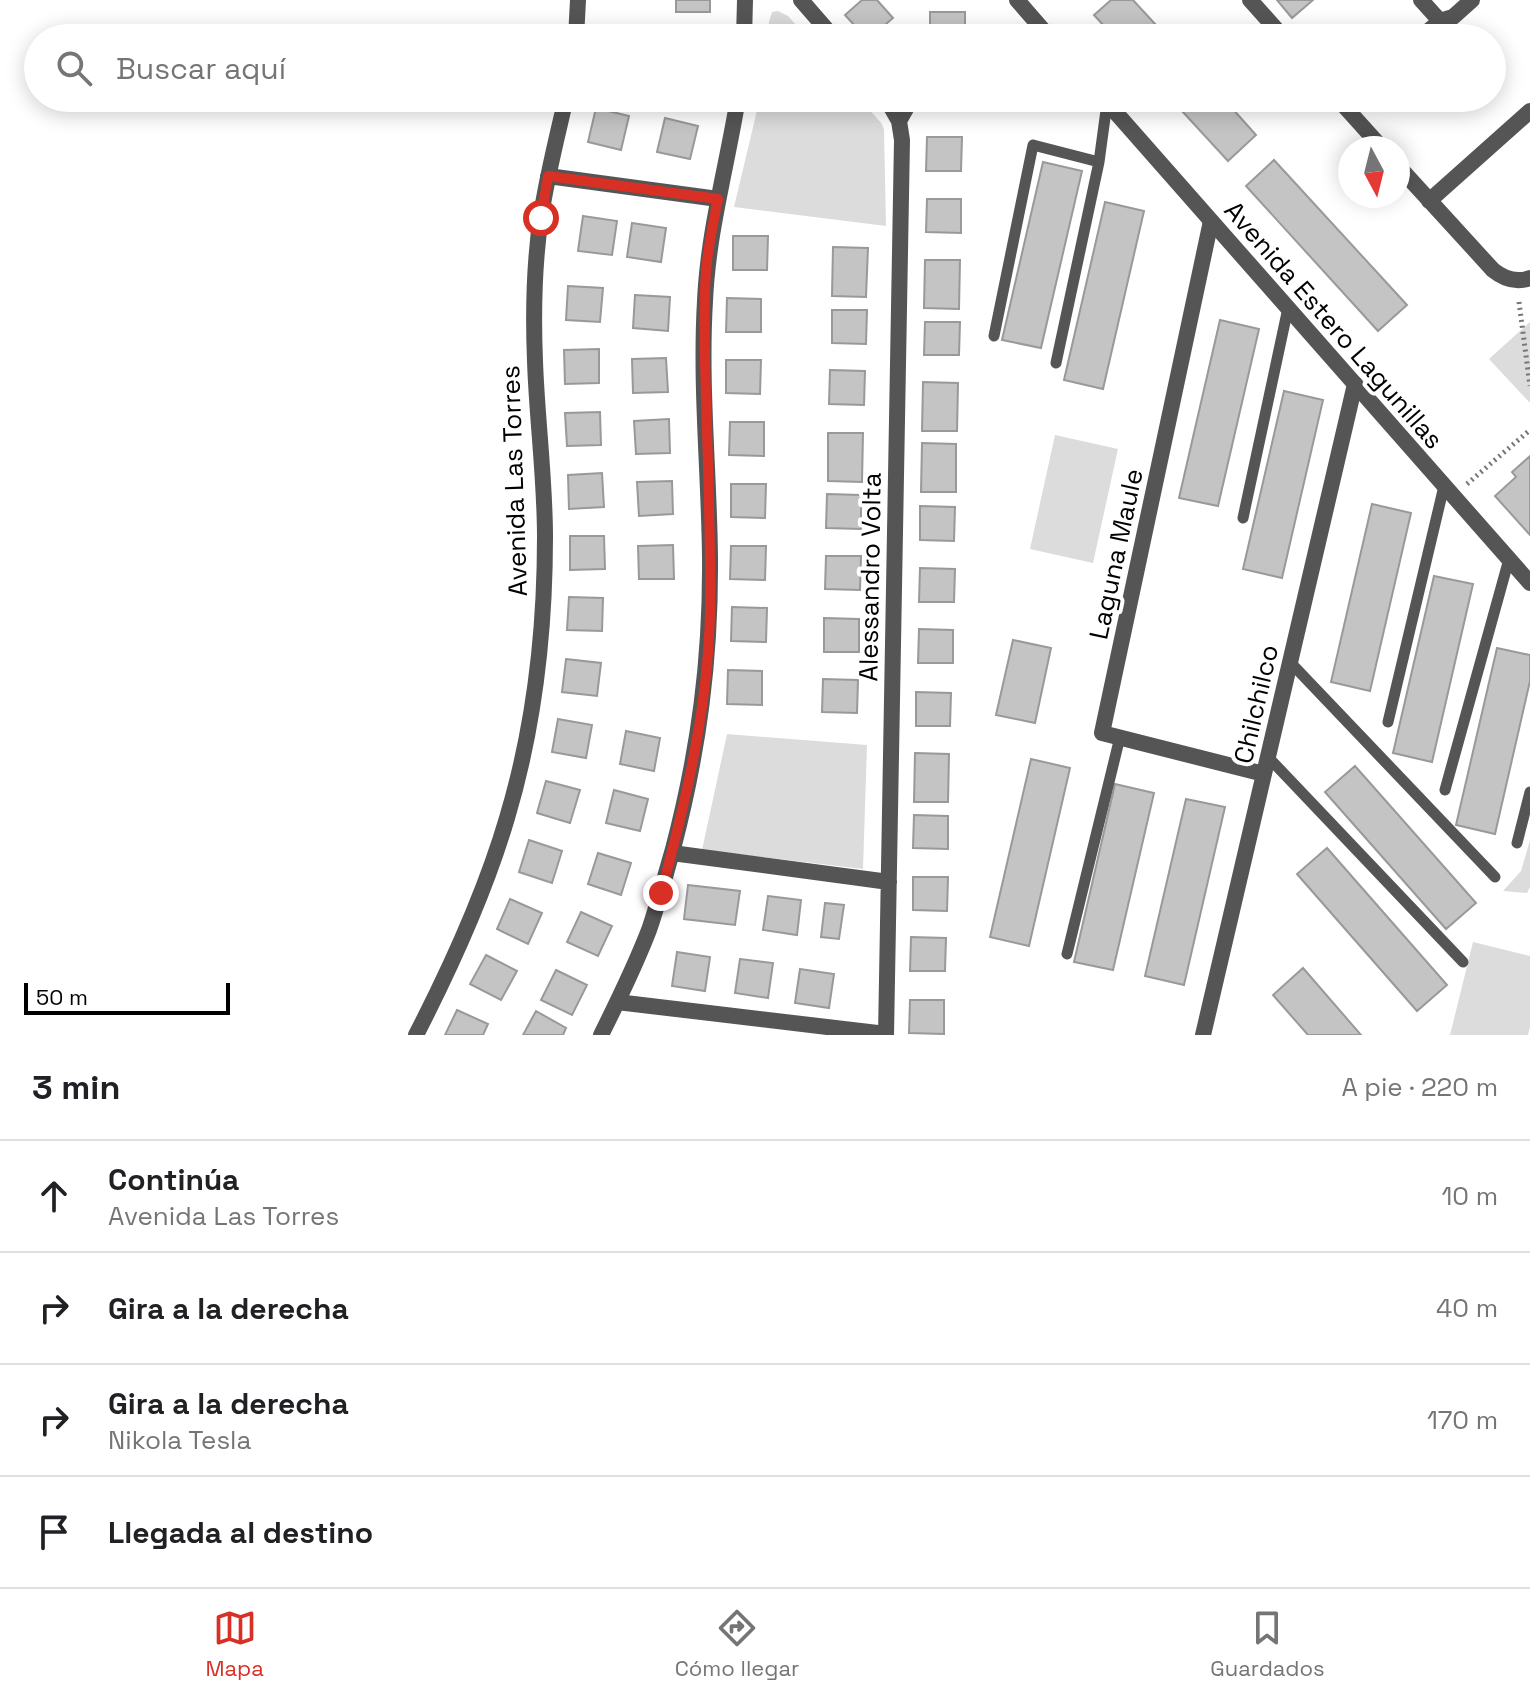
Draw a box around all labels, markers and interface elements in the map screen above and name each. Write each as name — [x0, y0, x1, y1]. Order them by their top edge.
search box — [24, 24, 1506, 112]
icon: search — [52, 46, 96, 90]
text: Buscar aquí — [116, 49, 286, 88]
north arrow — [1338, 136, 1410, 208]
street label: Avenida Estero Lagunillas — [1217, 194, 1451, 456]
route start — [523, 200, 559, 236]
street label: Avenida Las Torres — [493, 365, 535, 597]
street label: Laguna Maule — [1081, 465, 1151, 643]
street label: Alessandro Volta — [851, 472, 889, 682]
street label: Chilchilco — [1226, 641, 1286, 767]
route end — [643, 875, 679, 911]
scale bar — [24, 979, 230, 1015]
text: 50 m — [36, 983, 88, 1011]
text: 3 min — [32, 1066, 120, 1109]
text: A pie · 220 m — [1341, 1070, 1498, 1104]
text: Continúa — [108, 1160, 239, 1199]
icon: ahead — [32, 1174, 76, 1218]
text: 10 m — [1441, 1179, 1498, 1213]
text: Avenida Las Torres — [108, 1199, 339, 1233]
icon: right — [32, 1286, 76, 1330]
text: Gira a la derecha — [108, 1289, 349, 1328]
text: 40 m — [1436, 1291, 1498, 1325]
text: Gira a la derecha — [108, 1384, 349, 1423]
icon: right — [32, 1398, 76, 1442]
text: 170 m — [1427, 1403, 1498, 1437]
text: Nikola Tesla — [108, 1423, 251, 1457]
icon: arrive — [32, 1510, 76, 1554]
text: Llegada al destino — [108, 1513, 373, 1552]
tab: Mapa — [205, 1606, 264, 1682]
tab: Cómo llegar — [675, 1606, 799, 1682]
tab: Guardados — [1210, 1606, 1325, 1682]

